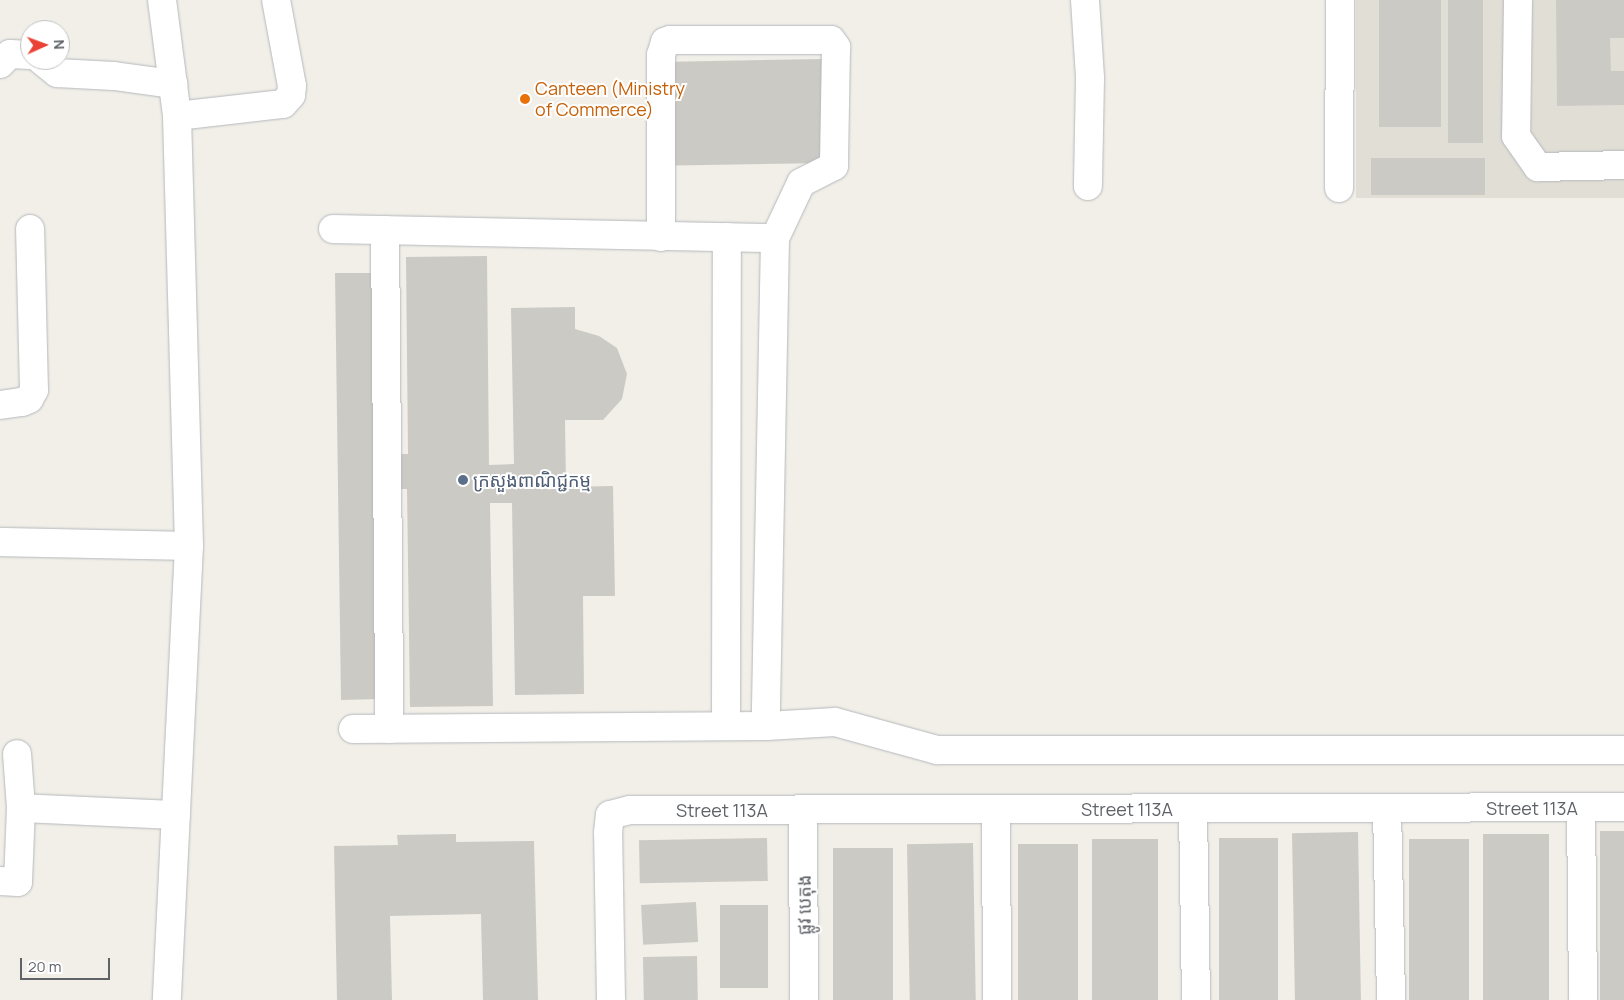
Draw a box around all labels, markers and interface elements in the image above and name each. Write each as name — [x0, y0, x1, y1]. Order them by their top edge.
north arrow — [20, 20, 70, 70]
text: N — [50, 39, 69, 50]
place label: Canteen (Ministry of Commerce) — [535, 78, 685, 120]
marker: Canteen (Ministry of Commerce) — [519, 93, 531, 105]
place label: ក្រសួងពាណិជ្ជកម្ម — [473, 469, 591, 491]
marker: ក្រសួងពាណិជ្ជកម្ម — [457, 474, 469, 486]
street label: Street 113A — [1486, 797, 1578, 819]
street label: Street 113A — [1081, 798, 1173, 820]
street label: Street 113A — [676, 799, 768, 821]
street label: ផ្លូវ បេតុង — [793, 875, 815, 935]
scale bar — [22, 948, 112, 980]
text: 20 m — [28, 956, 61, 977]

